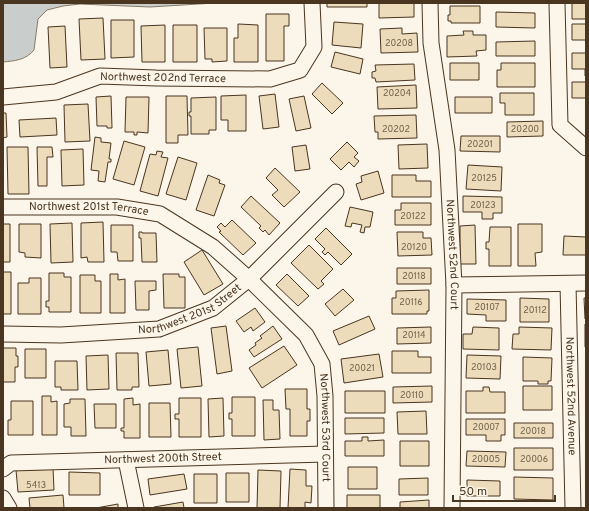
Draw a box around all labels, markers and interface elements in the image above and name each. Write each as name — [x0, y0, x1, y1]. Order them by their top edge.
house number: 20208 — [385, 38, 413, 49]
street label: Northwest 202nd Terrace — [100, 70, 226, 86]
house number: 20204 — [383, 88, 411, 99]
house number: 20202 — [382, 124, 410, 135]
house number: 20200 — [511, 124, 539, 135]
house number: 20201 — [467, 139, 493, 150]
house number: 20125 — [471, 173, 497, 184]
street label: Northwest 52nd Court — [443, 199, 461, 310]
street label: Northwest 201st Terrace — [29, 200, 150, 219]
house number: 20123 — [470, 200, 496, 211]
house number: 20122 — [400, 211, 426, 222]
house number: 20120 — [401, 242, 427, 253]
house number: 20118 — [402, 271, 426, 282]
street label: Northwest 201st Street — [138, 281, 244, 337]
house number: 20116 — [399, 297, 423, 308]
house number: 20107 — [475, 302, 500, 313]
house number: 20112 — [523, 305, 547, 316]
house number: 20114 — [402, 330, 426, 341]
street label: Northwest 52nd Avenue — [562, 336, 579, 456]
house number: 20103 — [471, 362, 497, 373]
house number: 20021 — [349, 363, 375, 374]
street label: Northwest 53rd Court — [316, 373, 333, 482]
house number: 20110 — [400, 390, 424, 401]
house number: 20007 — [472, 422, 500, 433]
house number: 20018 — [520, 426, 546, 437]
street label: Northwest 200th Street — [104, 450, 222, 467]
house number: 20005 — [472, 454, 500, 465]
house number: 20006 — [520, 454, 548, 465]
scale bar — [453, 477, 555, 503]
house number: 5413 — [26, 480, 46, 491]
text: 50 m — [459, 484, 487, 500]

